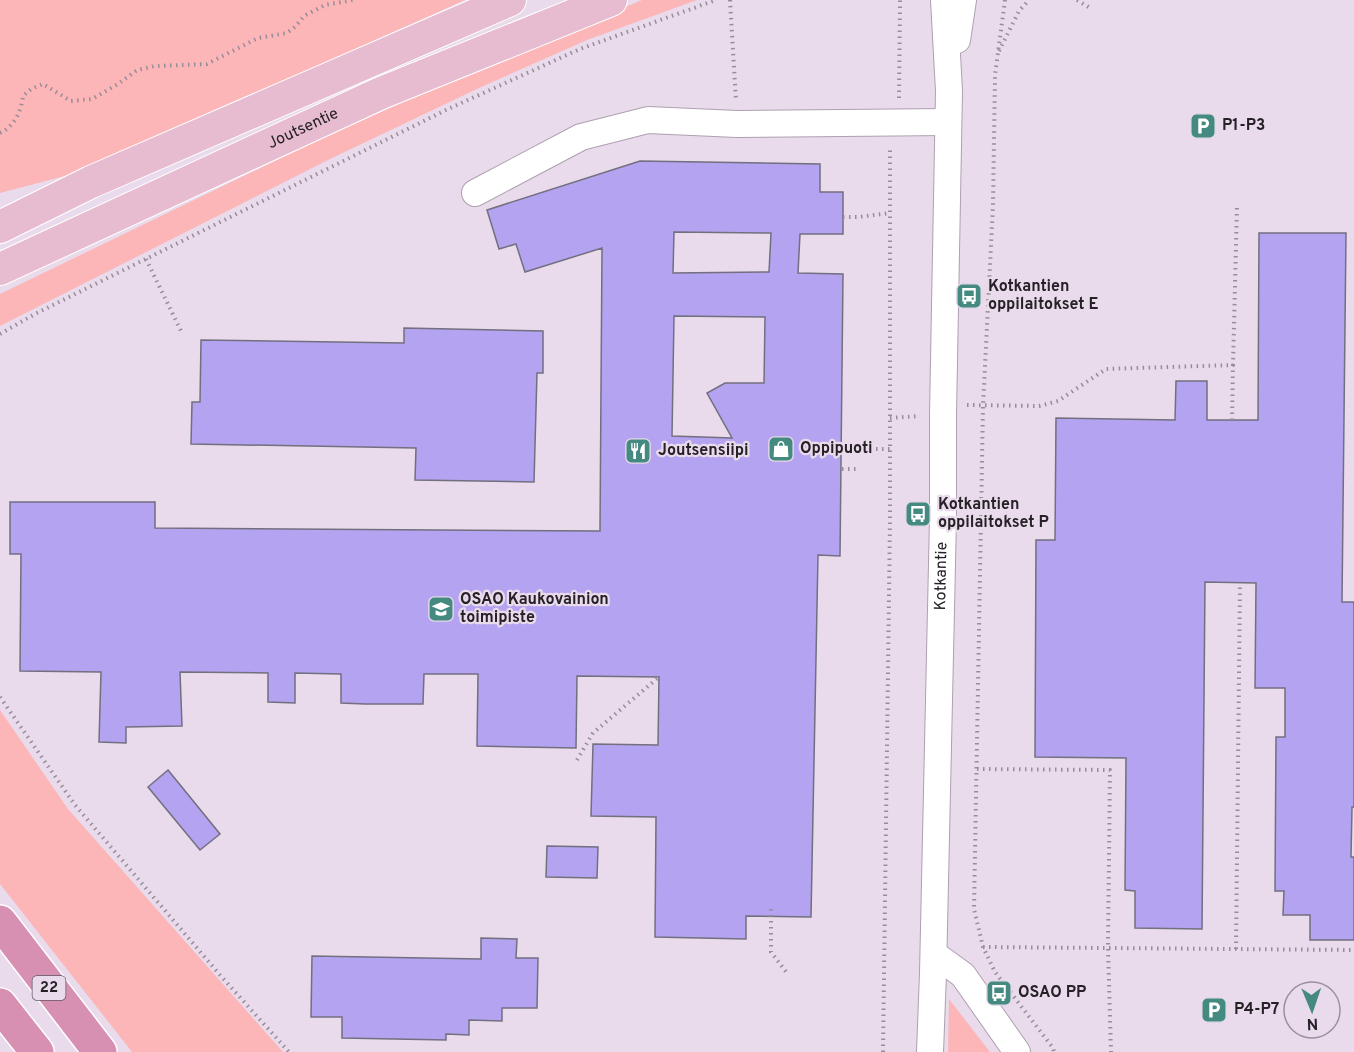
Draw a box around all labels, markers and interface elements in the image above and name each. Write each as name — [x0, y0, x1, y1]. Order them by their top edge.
street label: Joutsentie — [265, 104, 342, 154]
parking icon: P1-P3 — [1188, 111, 1218, 141]
place label: P1-P3 — [1222, 116, 1265, 136]
place label: Kotkantien oppilaitokset E — [988, 277, 1099, 315]
bus stop icon: Kotkantien oppilaitokset E — [954, 281, 984, 311]
shop icon: Oppipuoti — [766, 434, 796, 464]
restaurant icon: Joutsensiipi — [623, 436, 653, 466]
place label: Oppipuoti — [800, 439, 872, 459]
place label: Joutsensiipi — [658, 441, 748, 461]
place label: Kotkantien oppilaitokset P — [938, 495, 1049, 533]
bus stop icon: Kotkantien oppilaitokset P — [903, 499, 933, 529]
street label: Kotkantie — [931, 542, 952, 611]
place label: OSAO Kaukovainion toimipiste — [460, 590, 609, 628]
school or university icon: OSAO Kaukovainion toimipiste — [426, 594, 456, 624]
road number: 22 — [32, 976, 66, 1000]
bus stop icon: OSAO PP — [984, 978, 1014, 1008]
north arrow — [1282, 980, 1342, 1040]
place label: OSAO PP — [1018, 983, 1086, 1003]
parking icon: P4-P7 — [1199, 995, 1229, 1025]
place label: P4-P7 — [1234, 1000, 1279, 1020]
text: N — [1306, 1013, 1319, 1033]

